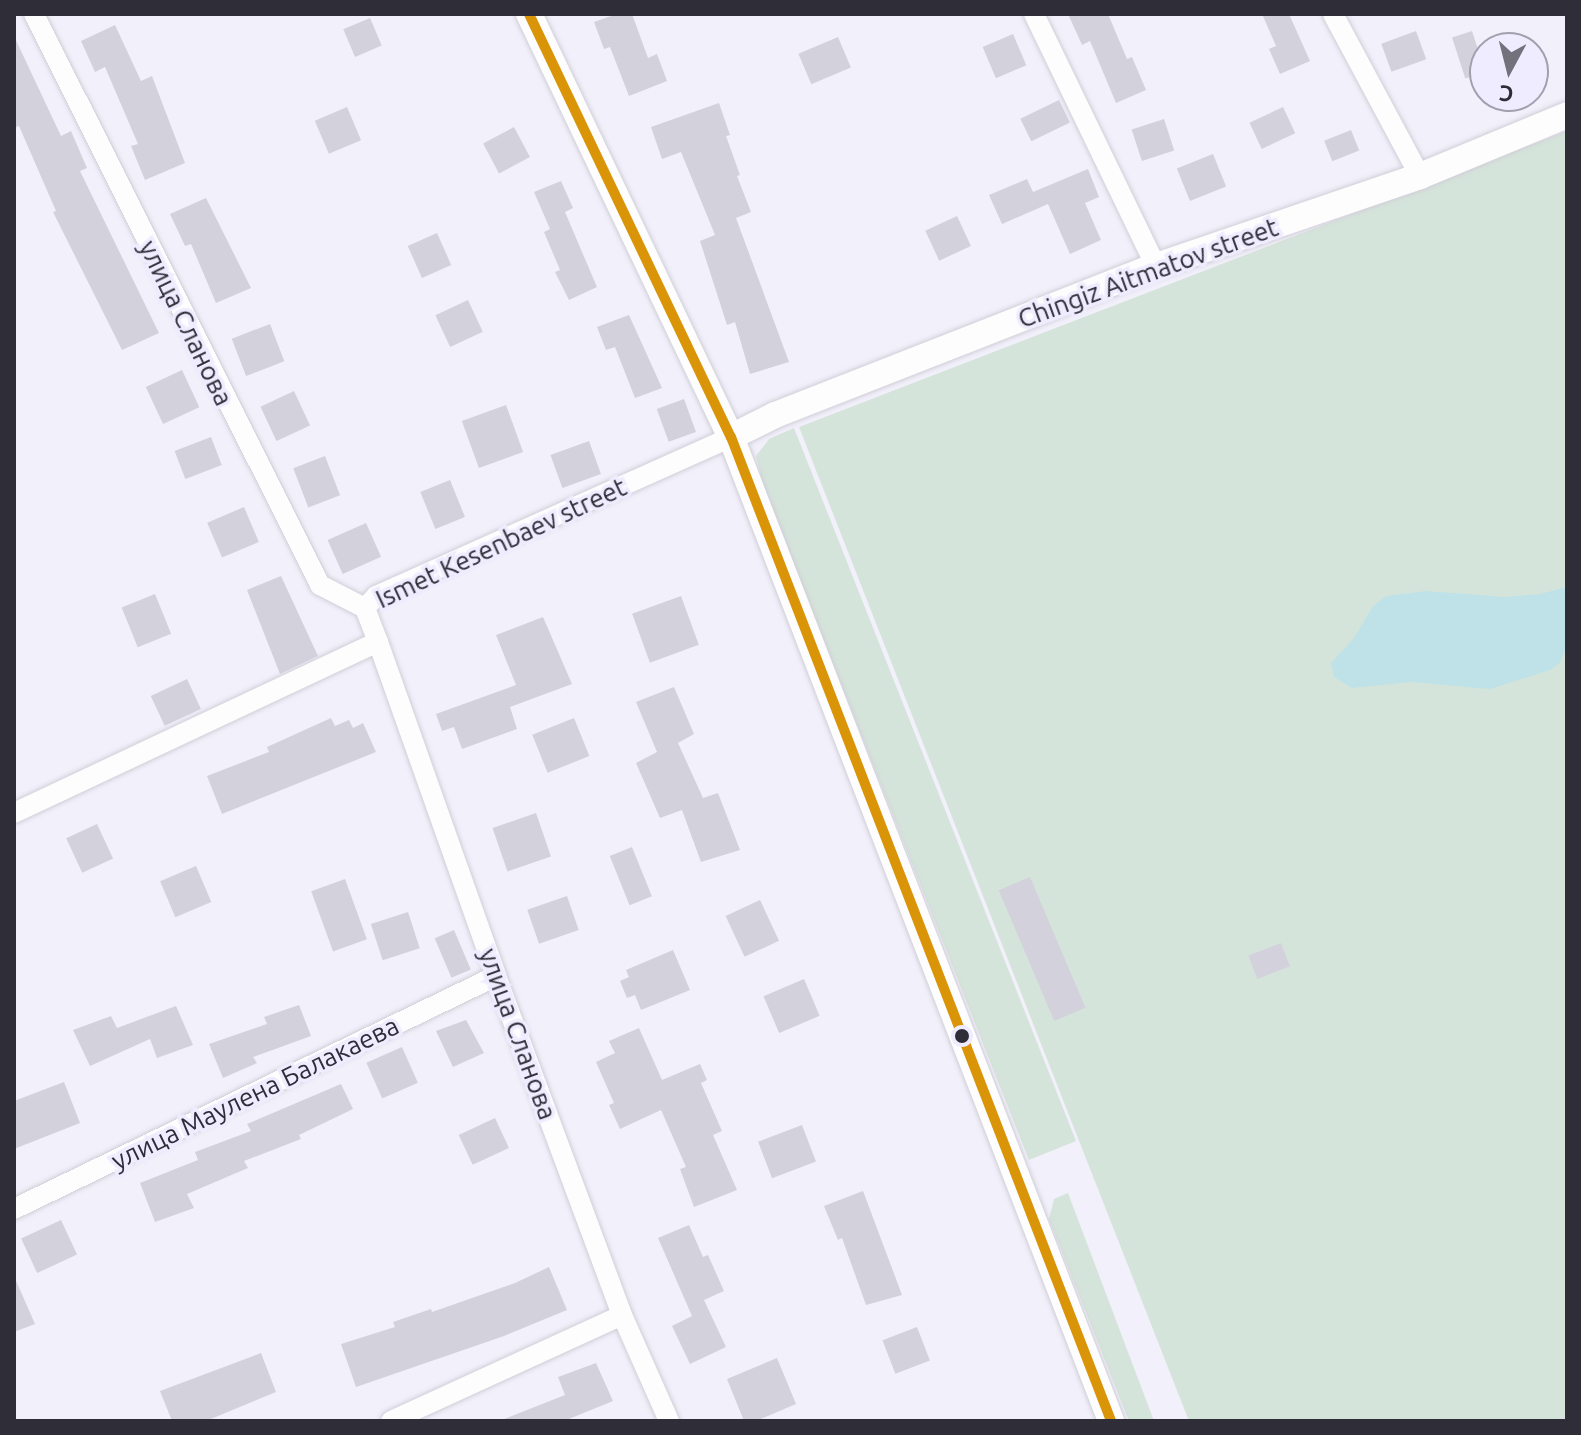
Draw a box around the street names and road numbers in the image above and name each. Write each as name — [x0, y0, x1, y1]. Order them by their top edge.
street label: Chingiz Aitmatov street — [1014, 211, 1282, 335]
street label: улица Сланова — [132, 235, 240, 411]
street label: Ismet Kesenbaev street — [371, 471, 631, 615]
street label: улица Сланова — [473, 944, 563, 1124]
street label: улица Маулена Балакаева — [106, 1010, 404, 1176]

